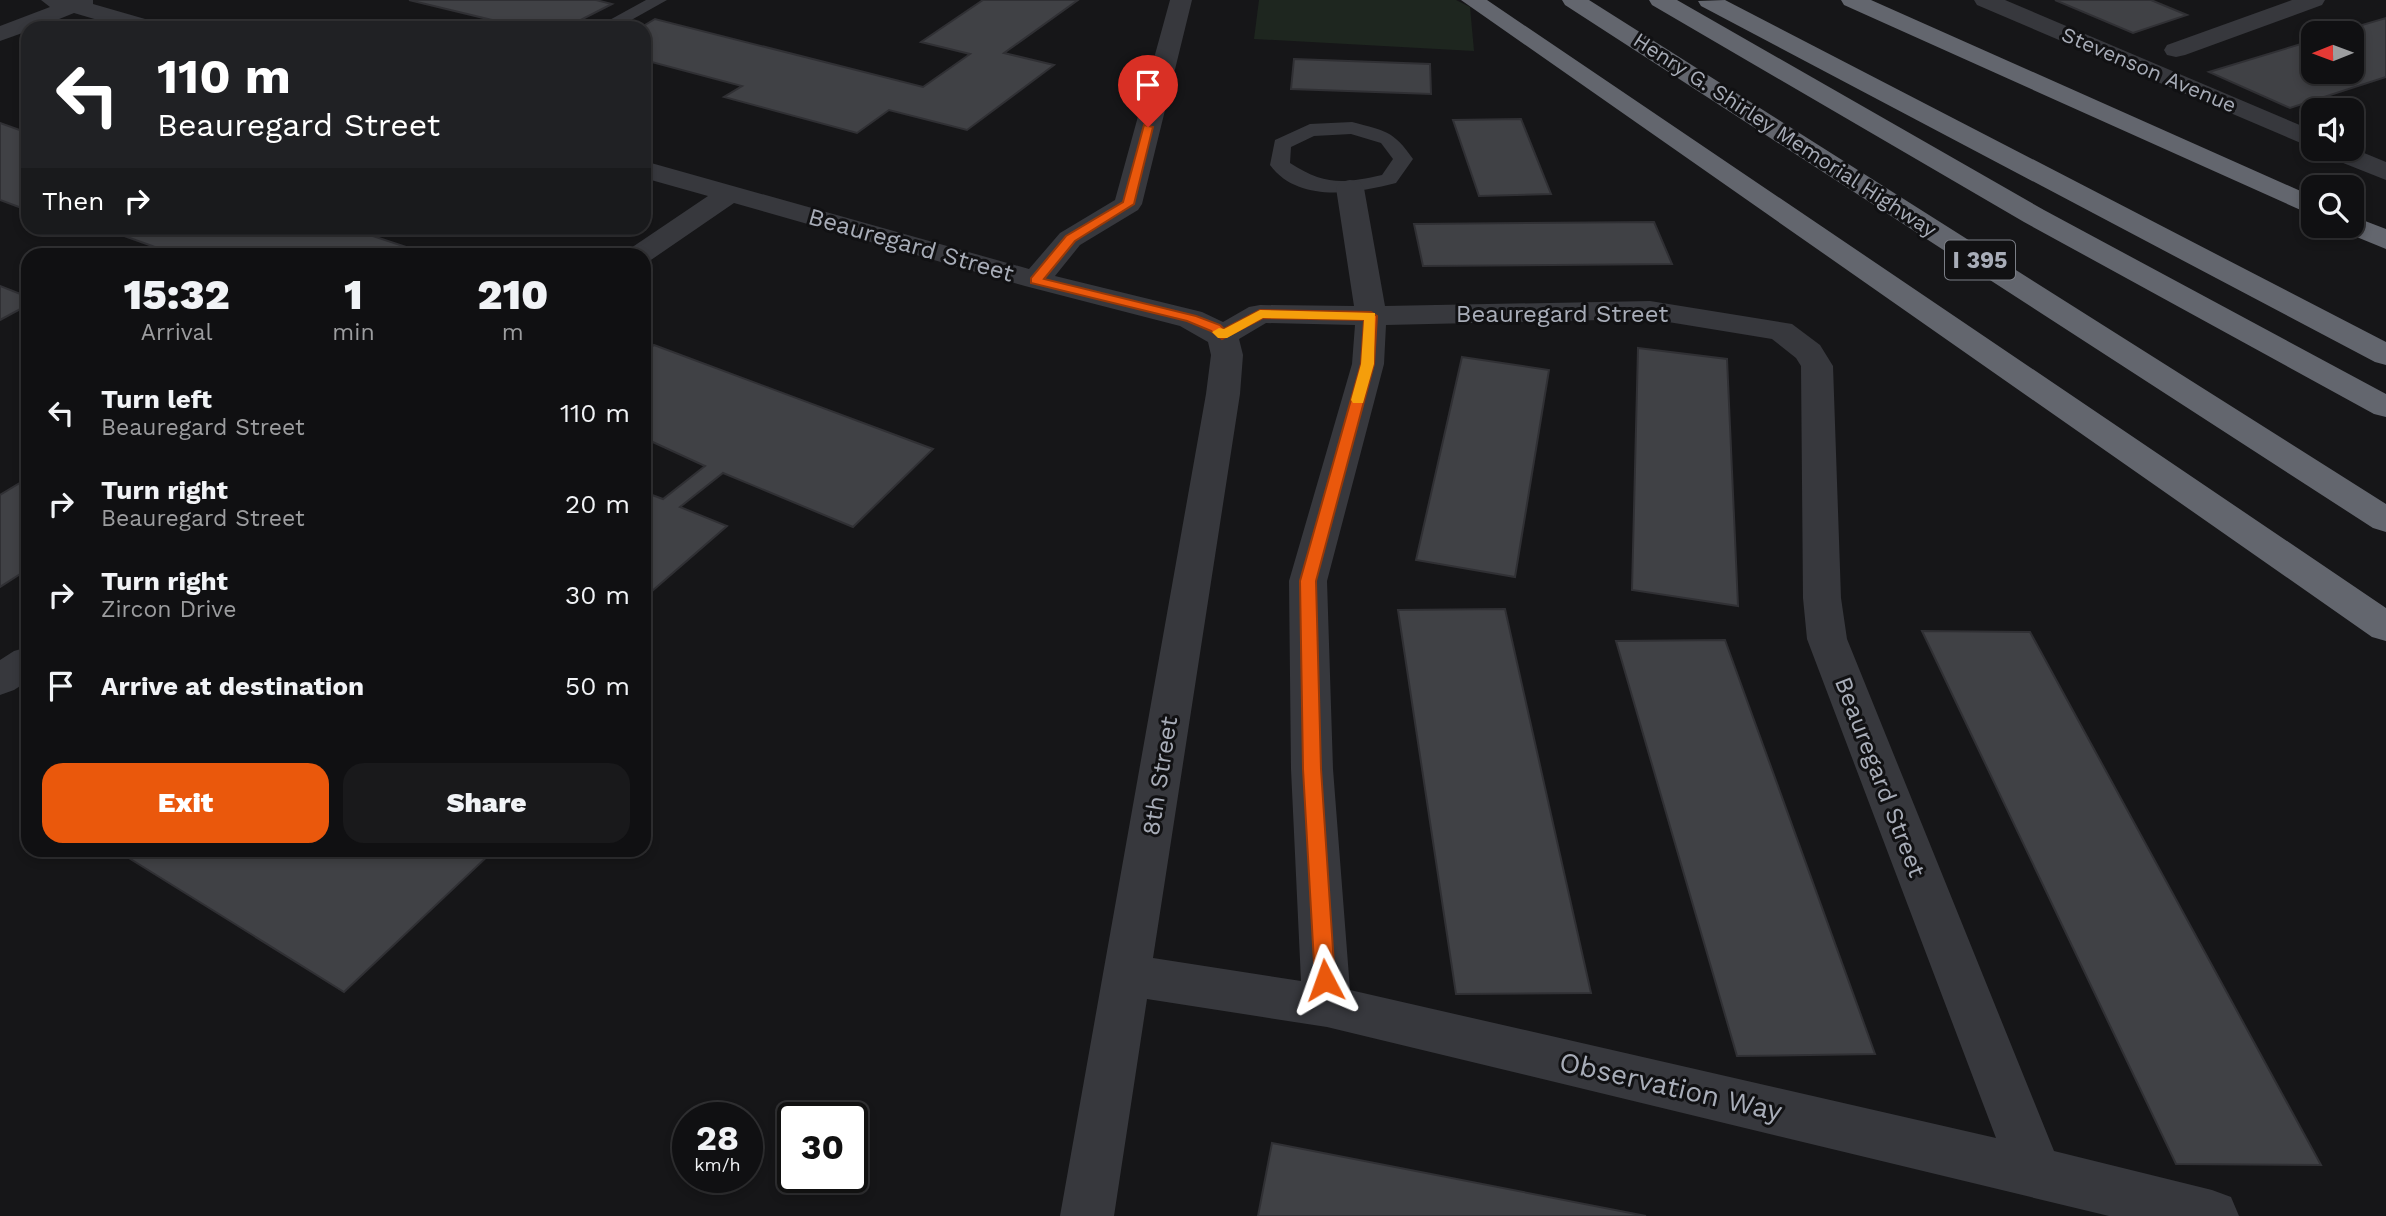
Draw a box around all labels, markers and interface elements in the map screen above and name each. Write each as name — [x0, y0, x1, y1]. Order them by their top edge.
street label: Stevenson Avenue — [2058, 21, 2240, 118]
north arrow — [2301, 21, 2364, 84]
map controls — [2301, 21, 2364, 238]
street label: Henry G. Shirley Memorial Highway — [1629, 27, 1942, 242]
text: 110 m — [157, 47, 291, 105]
icon: left — [42, 49, 133, 140]
pin — [1118, 55, 1178, 127]
icon: arrive — [1129, 66, 1167, 104]
button: sound — [2301, 98, 2364, 161]
text: Beauregard Street — [157, 106, 440, 144]
button: search — [2301, 175, 2364, 238]
icon: right — [118, 182, 156, 220]
text: Then — [42, 186, 104, 216]
street label: Beauregard Street — [805, 202, 1017, 288]
road number: I 395 — [1945, 241, 2015, 280]
text: 15:32 — [124, 270, 230, 319]
text: 1 — [344, 270, 363, 319]
text: 210 — [477, 270, 548, 319]
street label: Beauregard Street — [1456, 300, 1668, 328]
text: Arrival — [141, 319, 213, 346]
text: min — [332, 319, 375, 346]
text: m — [502, 319, 524, 346]
text: Turn left — [101, 384, 212, 414]
icon: left — [42, 394, 80, 432]
text: 110 m — [560, 398, 630, 428]
text: Beauregard Street — [101, 414, 305, 441]
text: Turn right — [101, 475, 228, 505]
icon: right — [42, 485, 80, 523]
text: 20 m — [565, 489, 630, 519]
text: Beauregard Street — [101, 505, 305, 532]
text: Turn right — [101, 566, 228, 596]
icon: right — [42, 576, 80, 614]
text: 30 m — [565, 580, 630, 610]
text: Zircon Drive — [101, 596, 237, 623]
icon: arrive — [42, 667, 80, 705]
text: Arrive at destination — [101, 671, 364, 701]
text: 50 m — [565, 671, 630, 701]
street label: Beauregard Street — [1829, 673, 1931, 881]
street label: 8th Street — [1137, 714, 1183, 838]
button: Exit — [42, 763, 329, 843]
button: Share — [343, 763, 630, 843]
position arrow — [1288, 943, 1362, 1017]
street label: Observation Way — [1556, 1045, 1786, 1128]
speed limit sign: 30 — [777, 1102, 868, 1193]
text: 28 — [696, 1117, 739, 1159]
text: km/h — [694, 1154, 741, 1175]

